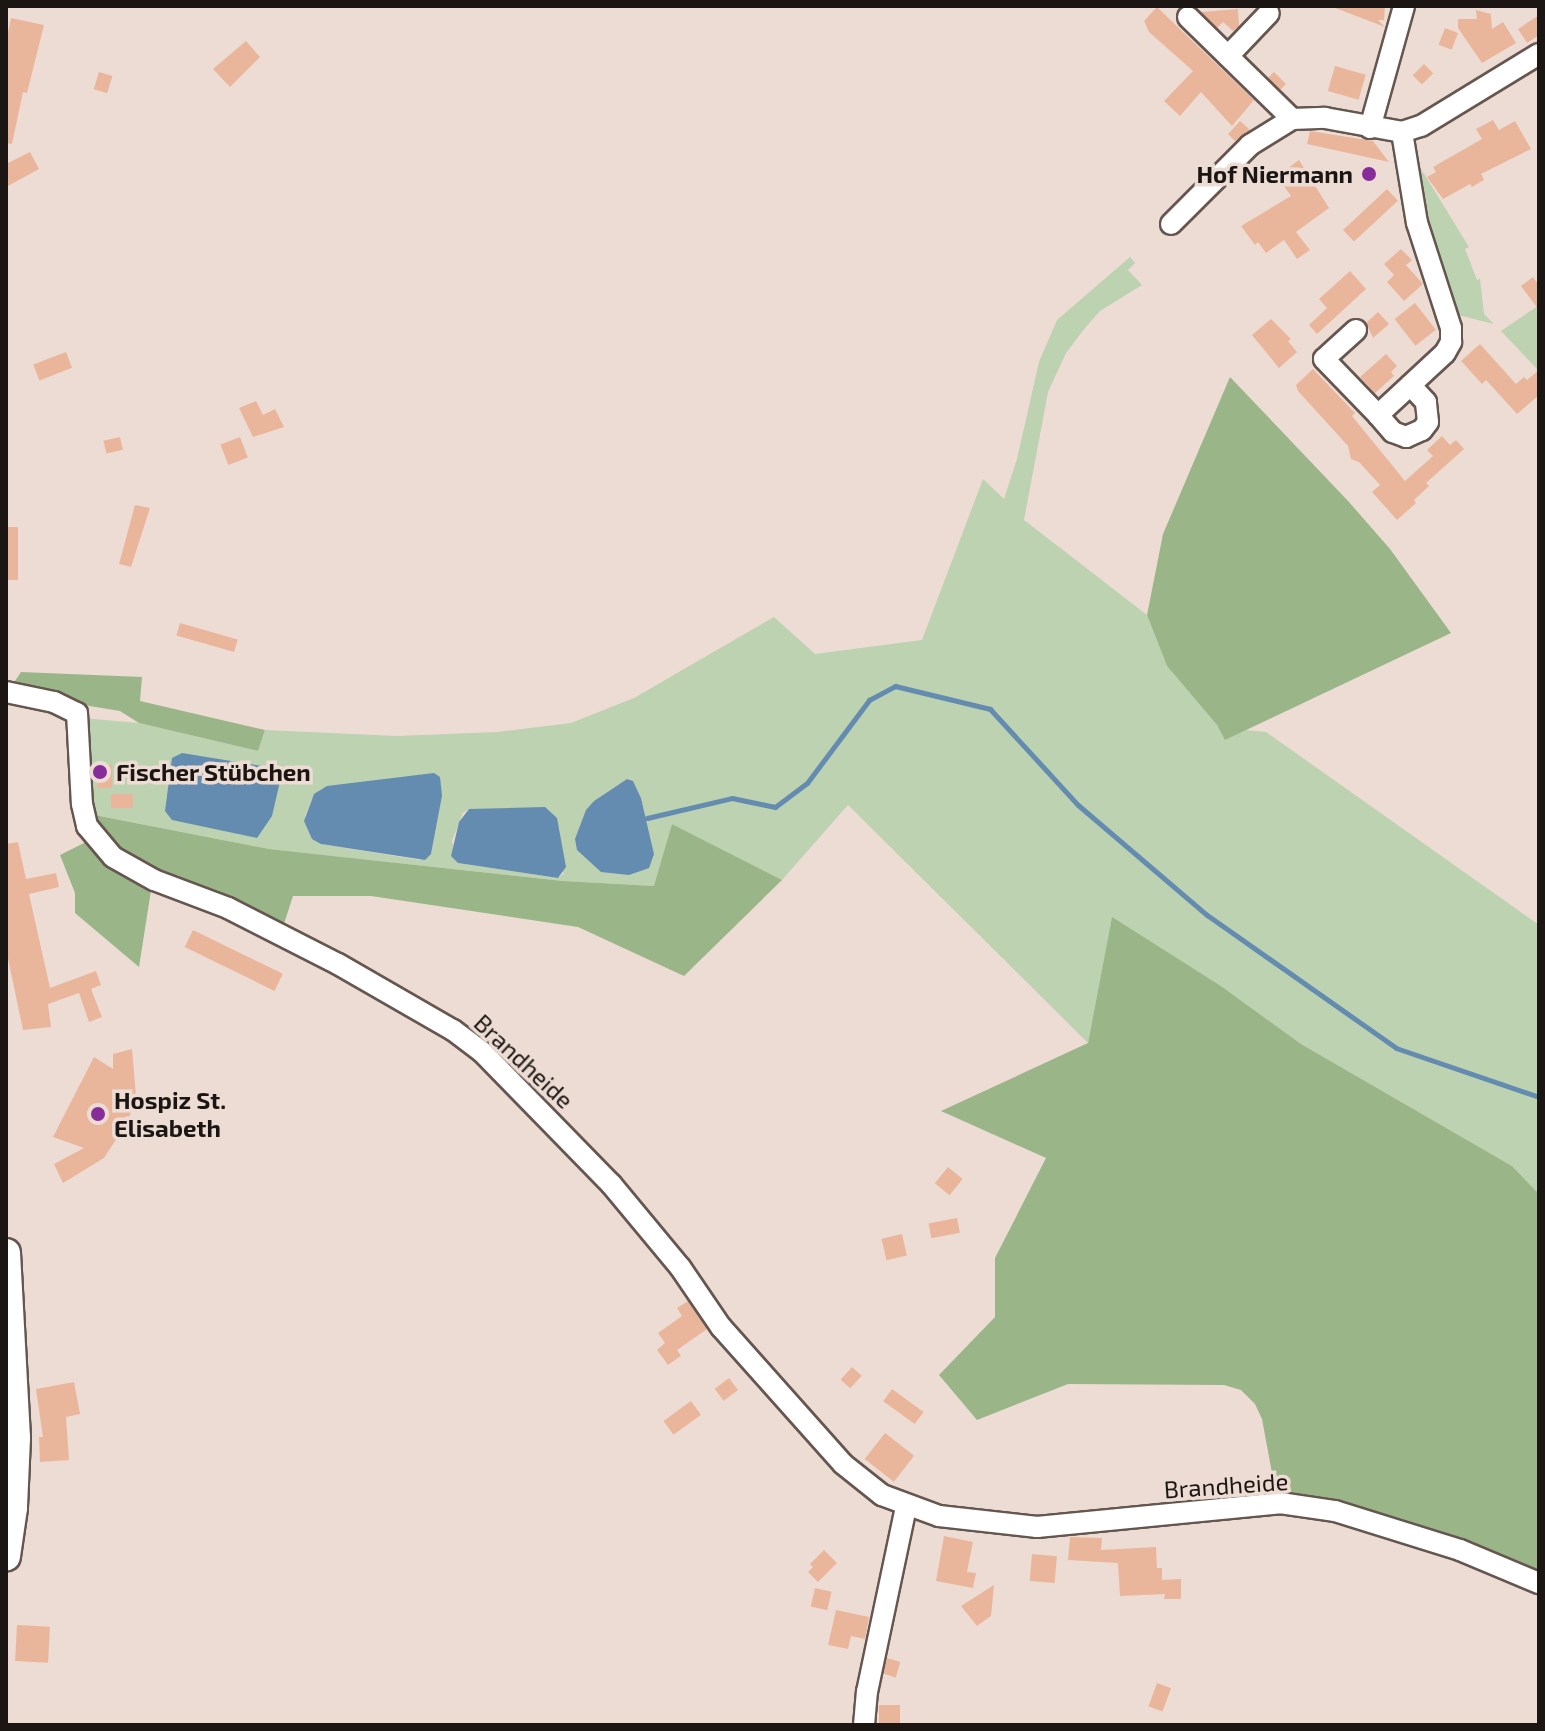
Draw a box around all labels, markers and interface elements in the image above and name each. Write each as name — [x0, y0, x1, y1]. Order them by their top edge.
place label: Hof Niermann — [1196, 160, 1353, 188]
marker: Hof Niermann — [1360, 165, 1378, 183]
place label: Fischer Stübchen — [116, 758, 311, 786]
marker: Fischer Stübchen — [91, 763, 109, 781]
street label: Brandheide — [469, 1008, 579, 1114]
place label: Hospiz St. Elisabeth — [114, 1086, 226, 1142]
marker: Hospiz St. Elisabeth — [89, 1105, 107, 1123]
street label: Brandheide — [1163, 1466, 1289, 1504]

